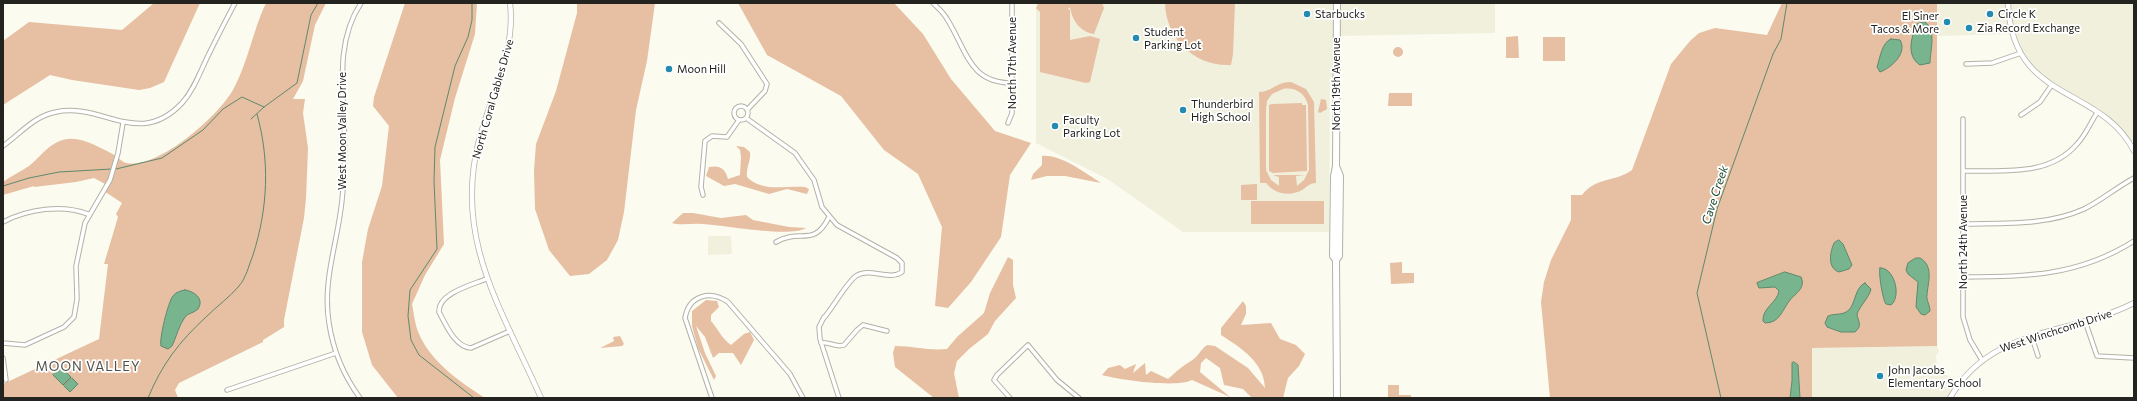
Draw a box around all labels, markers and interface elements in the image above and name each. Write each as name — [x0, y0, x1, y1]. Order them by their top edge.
place label: Starbucks — [1315, 7, 1365, 21]
place label: Circle K — [1998, 7, 2036, 21]
marker: Starbucks — [1302, 9, 1312, 19]
place label: El Siner Tacos & More — [1871, 9, 1939, 35]
marker: Circle K — [1985, 9, 1995, 19]
street label: North 17th Avenue — [1005, 17, 1019, 109]
marker: El Siner Tacos & More — [1942, 17, 1952, 27]
place label: Zia Record Exchange — [1977, 21, 2080, 35]
marker: Zia Record Exchange — [1964, 23, 1974, 33]
place label: Student Parking Lot — [1144, 25, 1202, 51]
marker: Student Parking Lot — [1131, 33, 1141, 43]
street label: North 19th Avenue — [1329, 37, 1343, 131]
street label: North Coral Gables Drive — [470, 38, 516, 160]
place label: Moon Hill — [677, 62, 726, 76]
marker: Moon Hill — [664, 64, 674, 74]
street label: West Moon Valley Drive — [335, 72, 349, 190]
place label: Thunderbird High School — [1191, 97, 1253, 123]
marker: Thunderbird High School — [1178, 105, 1188, 115]
place label: Faculty Parking Lot — [1063, 113, 1121, 139]
marker: Faculty Parking Lot — [1050, 121, 1060, 131]
water label: Cave Creek — [1699, 164, 1731, 226]
street label: North 24th Avenue — [1956, 195, 1970, 289]
street label: West Winchcomb Drive — [1998, 307, 2114, 355]
district label: MOON VALLEY — [36, 359, 140, 375]
place label: John Jacobs Elementary School — [1888, 363, 1981, 389]
marker: John Jacobs Elementary School — [1875, 371, 1885, 381]

